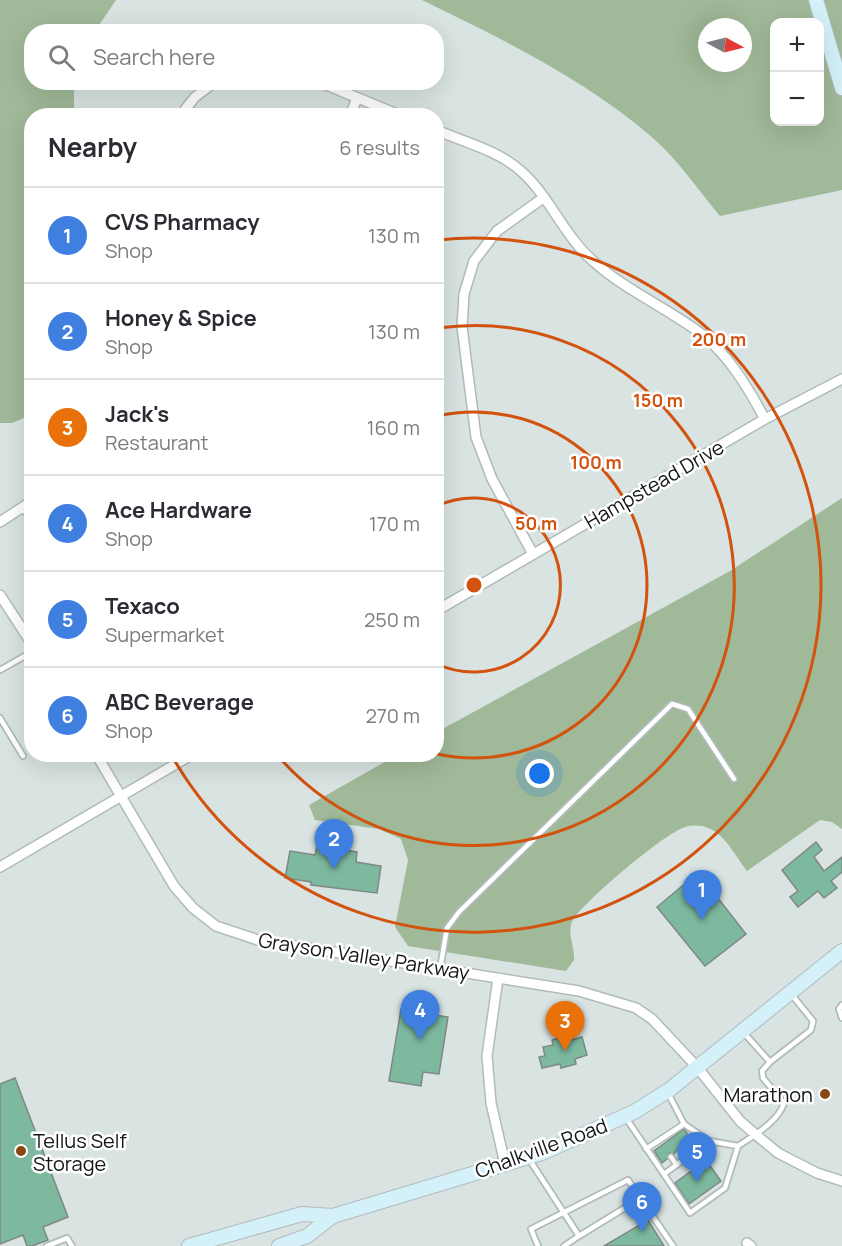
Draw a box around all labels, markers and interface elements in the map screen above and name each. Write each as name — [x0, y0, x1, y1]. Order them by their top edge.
north arrow — [698, 18, 752, 72]
map controls — [770, 18, 824, 126]
button: + — [770, 18, 824, 72]
search box — [24, 24, 444, 90]
icon: search — [45, 41, 78, 74]
text: Search here — [93, 42, 215, 72]
button: − — [770, 72, 824, 126]
text: Nearby — [48, 129, 137, 165]
text: 6 results — [339, 134, 420, 161]
text: CVS Pharmacy — [105, 207, 260, 237]
text: 1 — [63, 222, 72, 249]
text: 130 m — [368, 222, 420, 249]
text: Shop — [105, 237, 153, 264]
text: Honey & Spice — [105, 303, 257, 333]
text: 2 — [62, 318, 73, 345]
text: 130 m — [368, 318, 420, 345]
text: 200 m — [692, 327, 746, 351]
text: Shop — [105, 333, 153, 360]
text: 150 m — [633, 388, 683, 412]
text: Jack's — [105, 399, 169, 429]
text: 3 — [62, 414, 73, 441]
text: 160 m — [367, 414, 420, 441]
text: Restaurant — [105, 429, 209, 456]
street label: Hampstead Drive — [579, 433, 729, 535]
text: 100 m — [570, 450, 622, 474]
text: Ace Hardware — [105, 495, 252, 525]
text: 4 — [61, 510, 74, 537]
text: 170 m — [369, 510, 420, 537]
text: 50 m — [515, 511, 557, 535]
text: Shop — [105, 525, 153, 552]
centre of rings — [464, 575, 484, 595]
text: Texaco — [105, 591, 180, 621]
text: 5 — [62, 606, 73, 633]
text: 250 m — [364, 606, 420, 633]
text: Supermarket — [105, 621, 225, 648]
text: ABC Beverage — [105, 687, 254, 717]
text: 6 — [61, 702, 74, 729]
text: 270 m — [365, 702, 420, 729]
text: Shop — [105, 717, 153, 744]
your location — [525, 759, 554, 788]
pin: 2 — [314, 820, 354, 869]
pin: 1 — [682, 870, 722, 920]
street label: Grayson Valley Parkway — [256, 926, 472, 986]
pin: 4 — [400, 990, 440, 1040]
pin: 3 — [546, 1002, 584, 1051]
place label: Marathon — [724, 1081, 813, 1108]
marker: Marathon — [818, 1087, 832, 1101]
street label: Chalkville Road — [471, 1112, 611, 1184]
place label: Tellus Self Storage — [33, 1127, 127, 1177]
pin: 5 — [678, 1132, 716, 1182]
marker: Tellus Self Storage — [14, 1144, 28, 1158]
pin: 6 — [622, 1182, 662, 1232]

